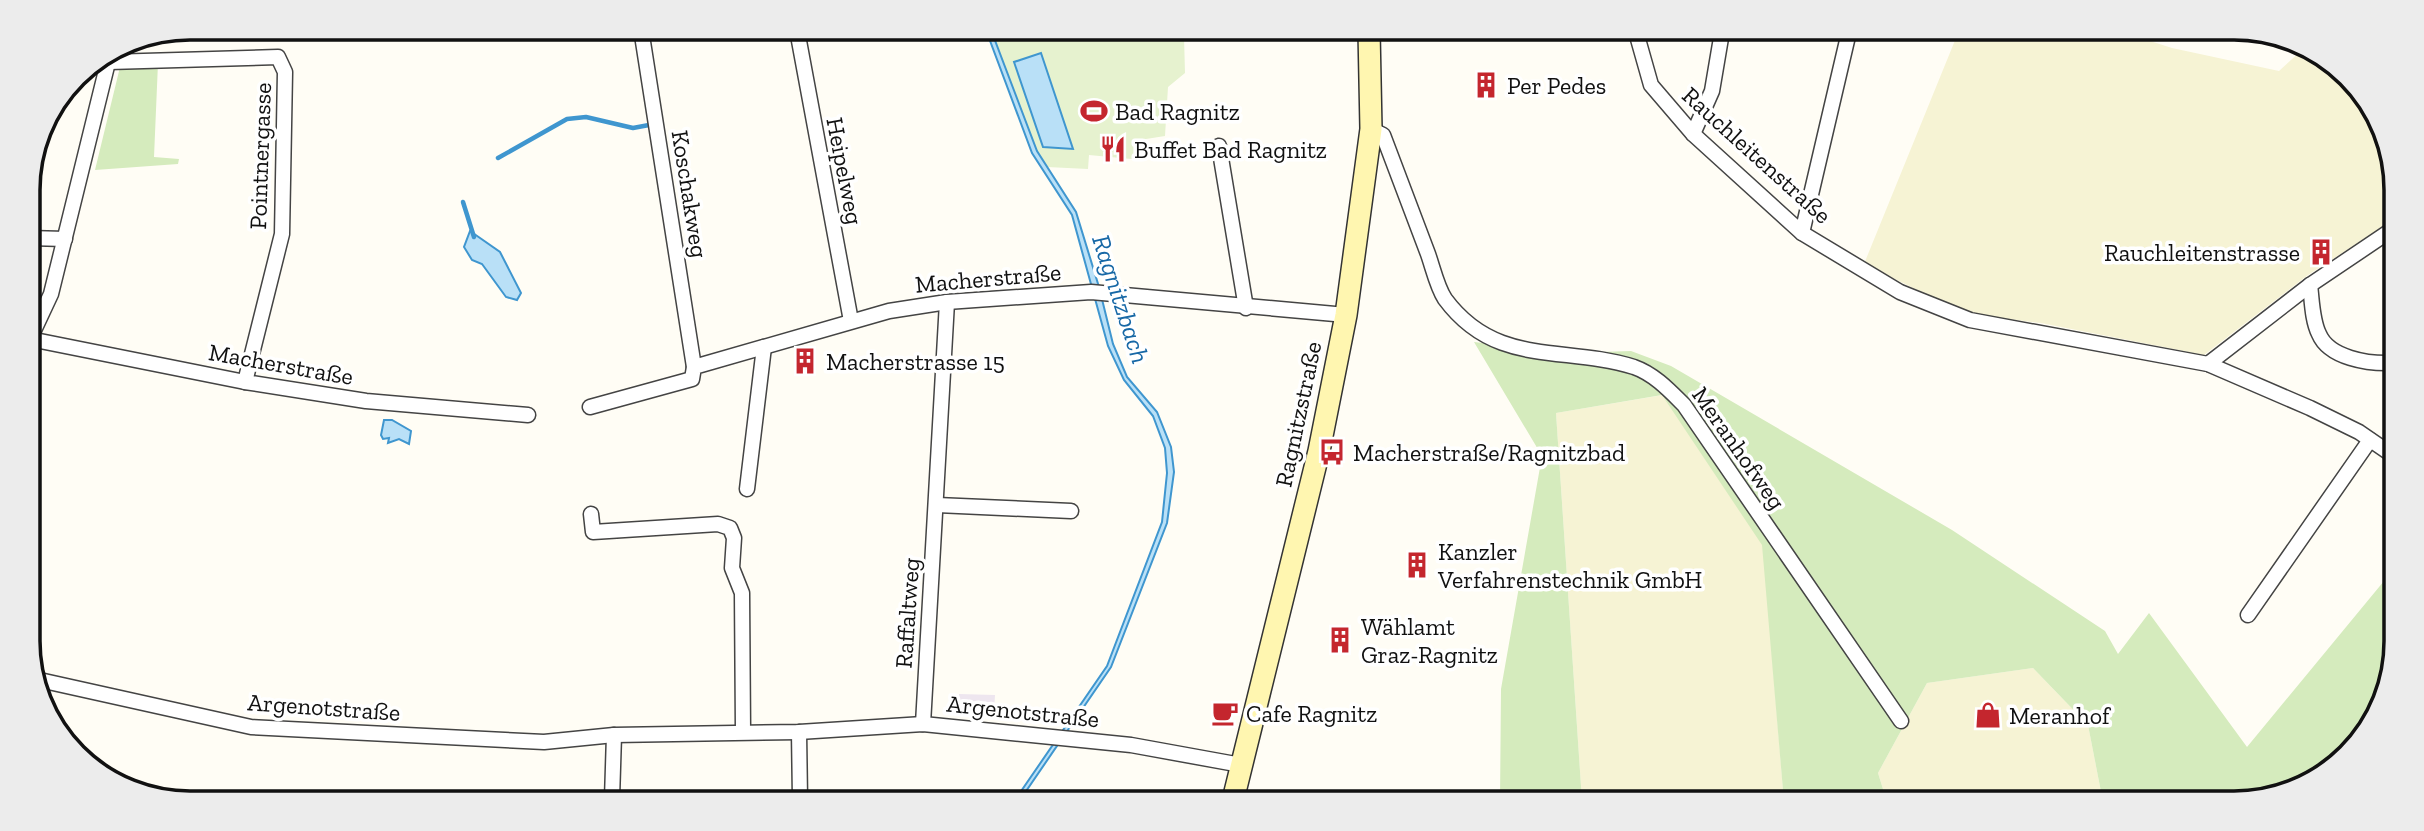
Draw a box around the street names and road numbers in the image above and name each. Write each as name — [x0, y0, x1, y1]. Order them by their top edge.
street label: Rauchleitenstraße — [1676, 80, 1838, 230]
street label: Pointnergasse — [243, 82, 277, 230]
street label: Heipelweg — [820, 115, 870, 227]
street label: Koschakweg — [666, 128, 714, 260]
street label: Macherstraße — [914, 257, 1062, 299]
street label: Macherstraße — [206, 337, 356, 391]
street label: Ragnitzstraße — [1268, 339, 1328, 489]
street label: Meranhofweg — [1686, 381, 1792, 515]
street label: Raffaltweg — [889, 557, 925, 669]
street label: Argenotstraße — [247, 687, 401, 727]
street label: Argenotstraße — [945, 689, 1101, 733]

